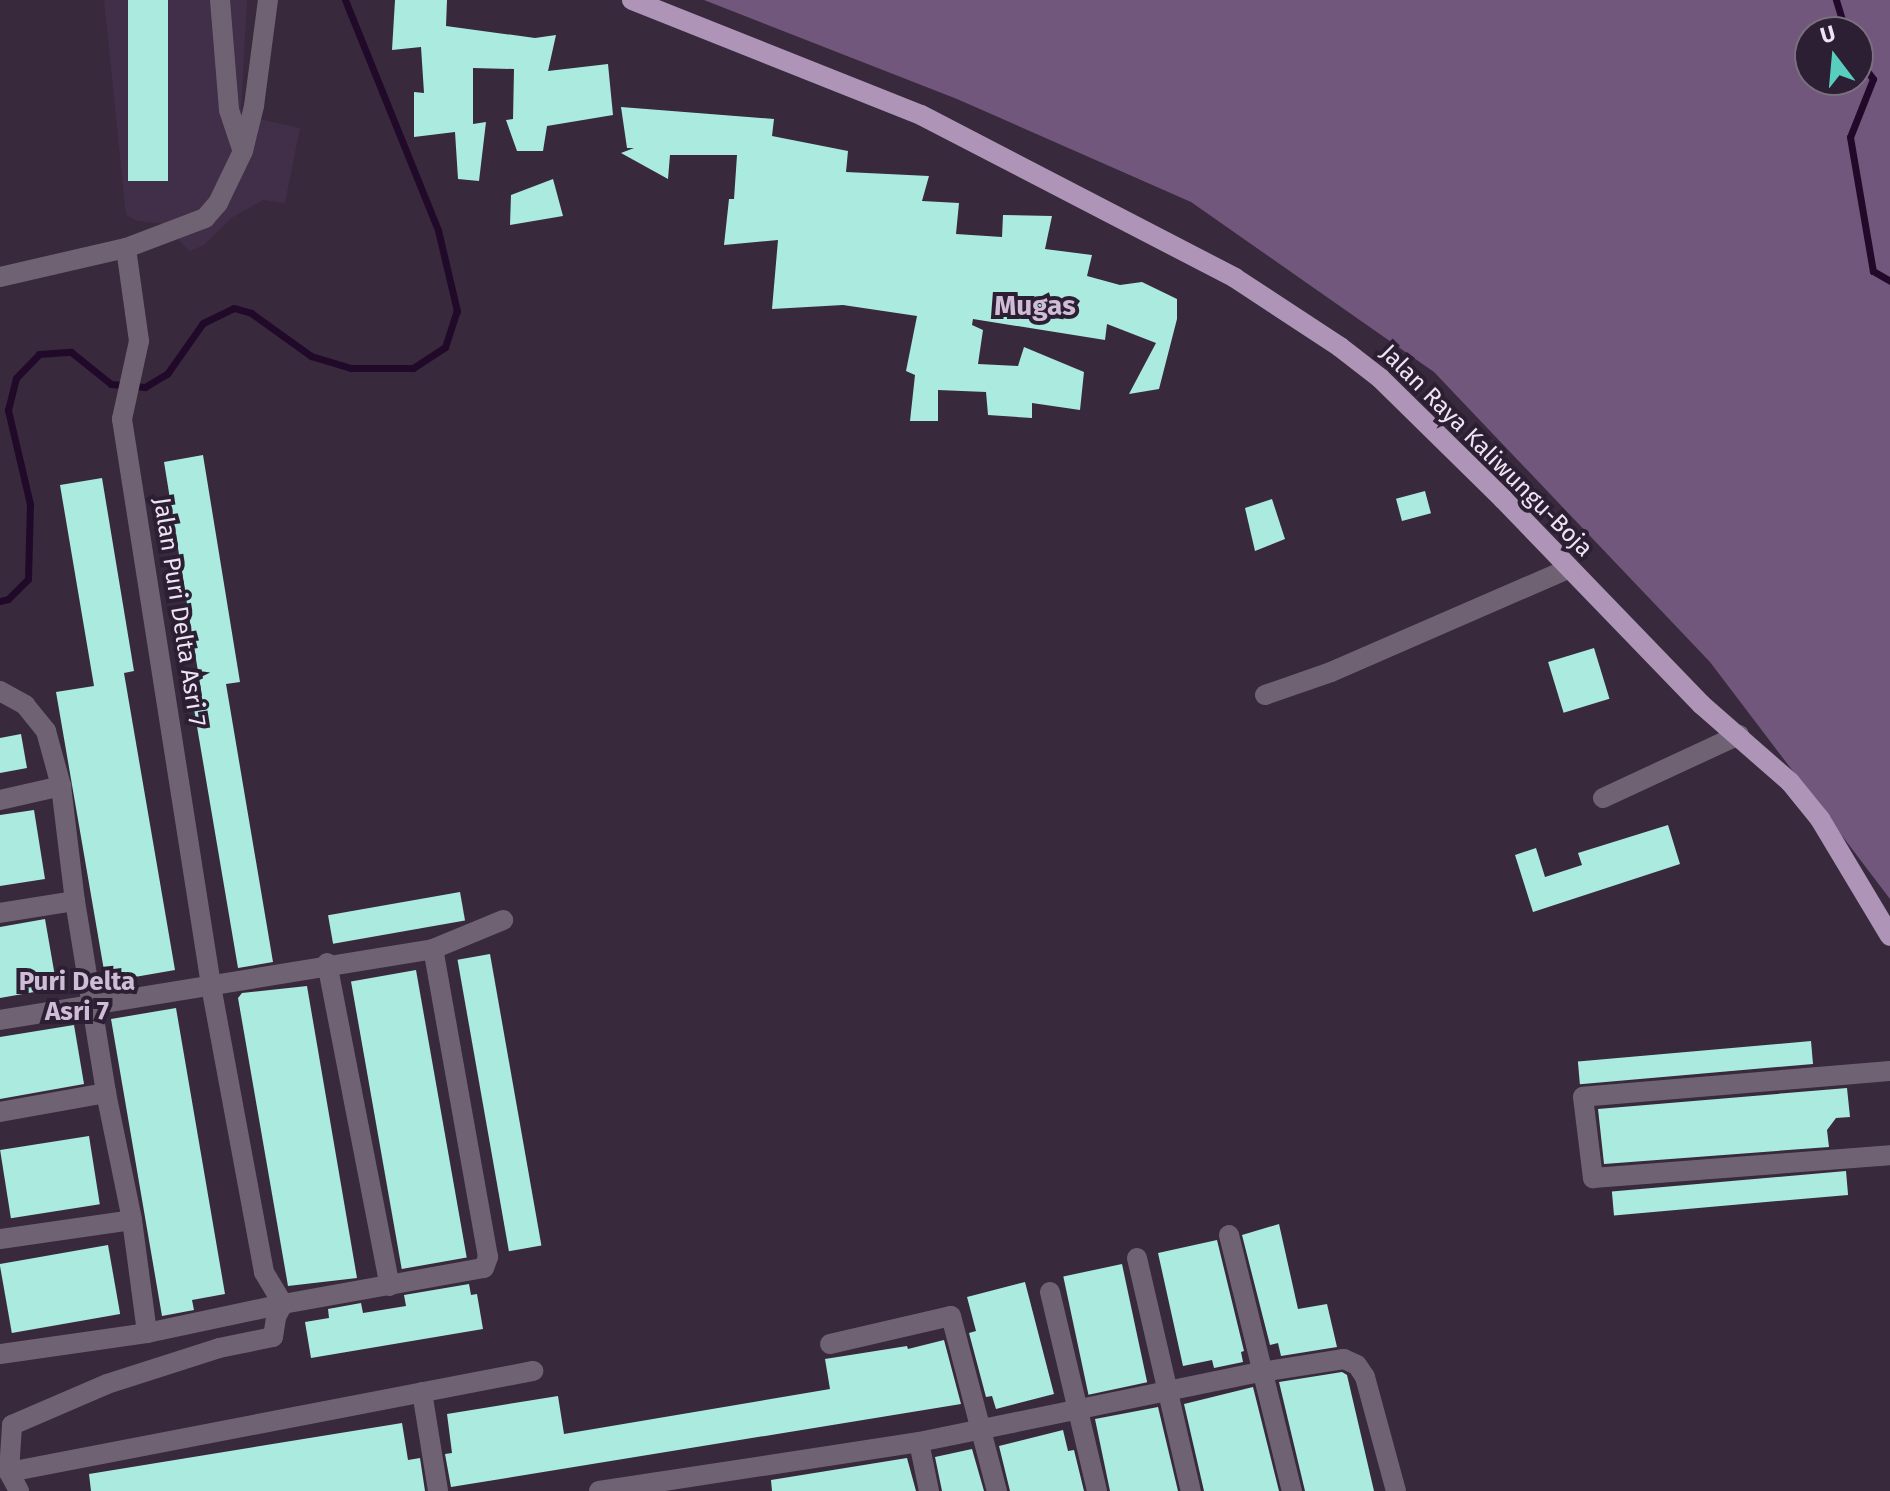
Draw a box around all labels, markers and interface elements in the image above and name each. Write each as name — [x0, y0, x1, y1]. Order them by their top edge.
north arrow — [1794, 16, 1874, 96]
text: U — [1817, 19, 1838, 49]
district label: Mugas — [994, 289, 1076, 323]
street label: Jalan Raya Kaliwungu-Boja — [1374, 339, 1598, 563]
street label: Jalan Puri Delta Asri 7 — [147, 495, 211, 729]
district label: Puri Delta Asri 7 — [19, 966, 135, 1028]

